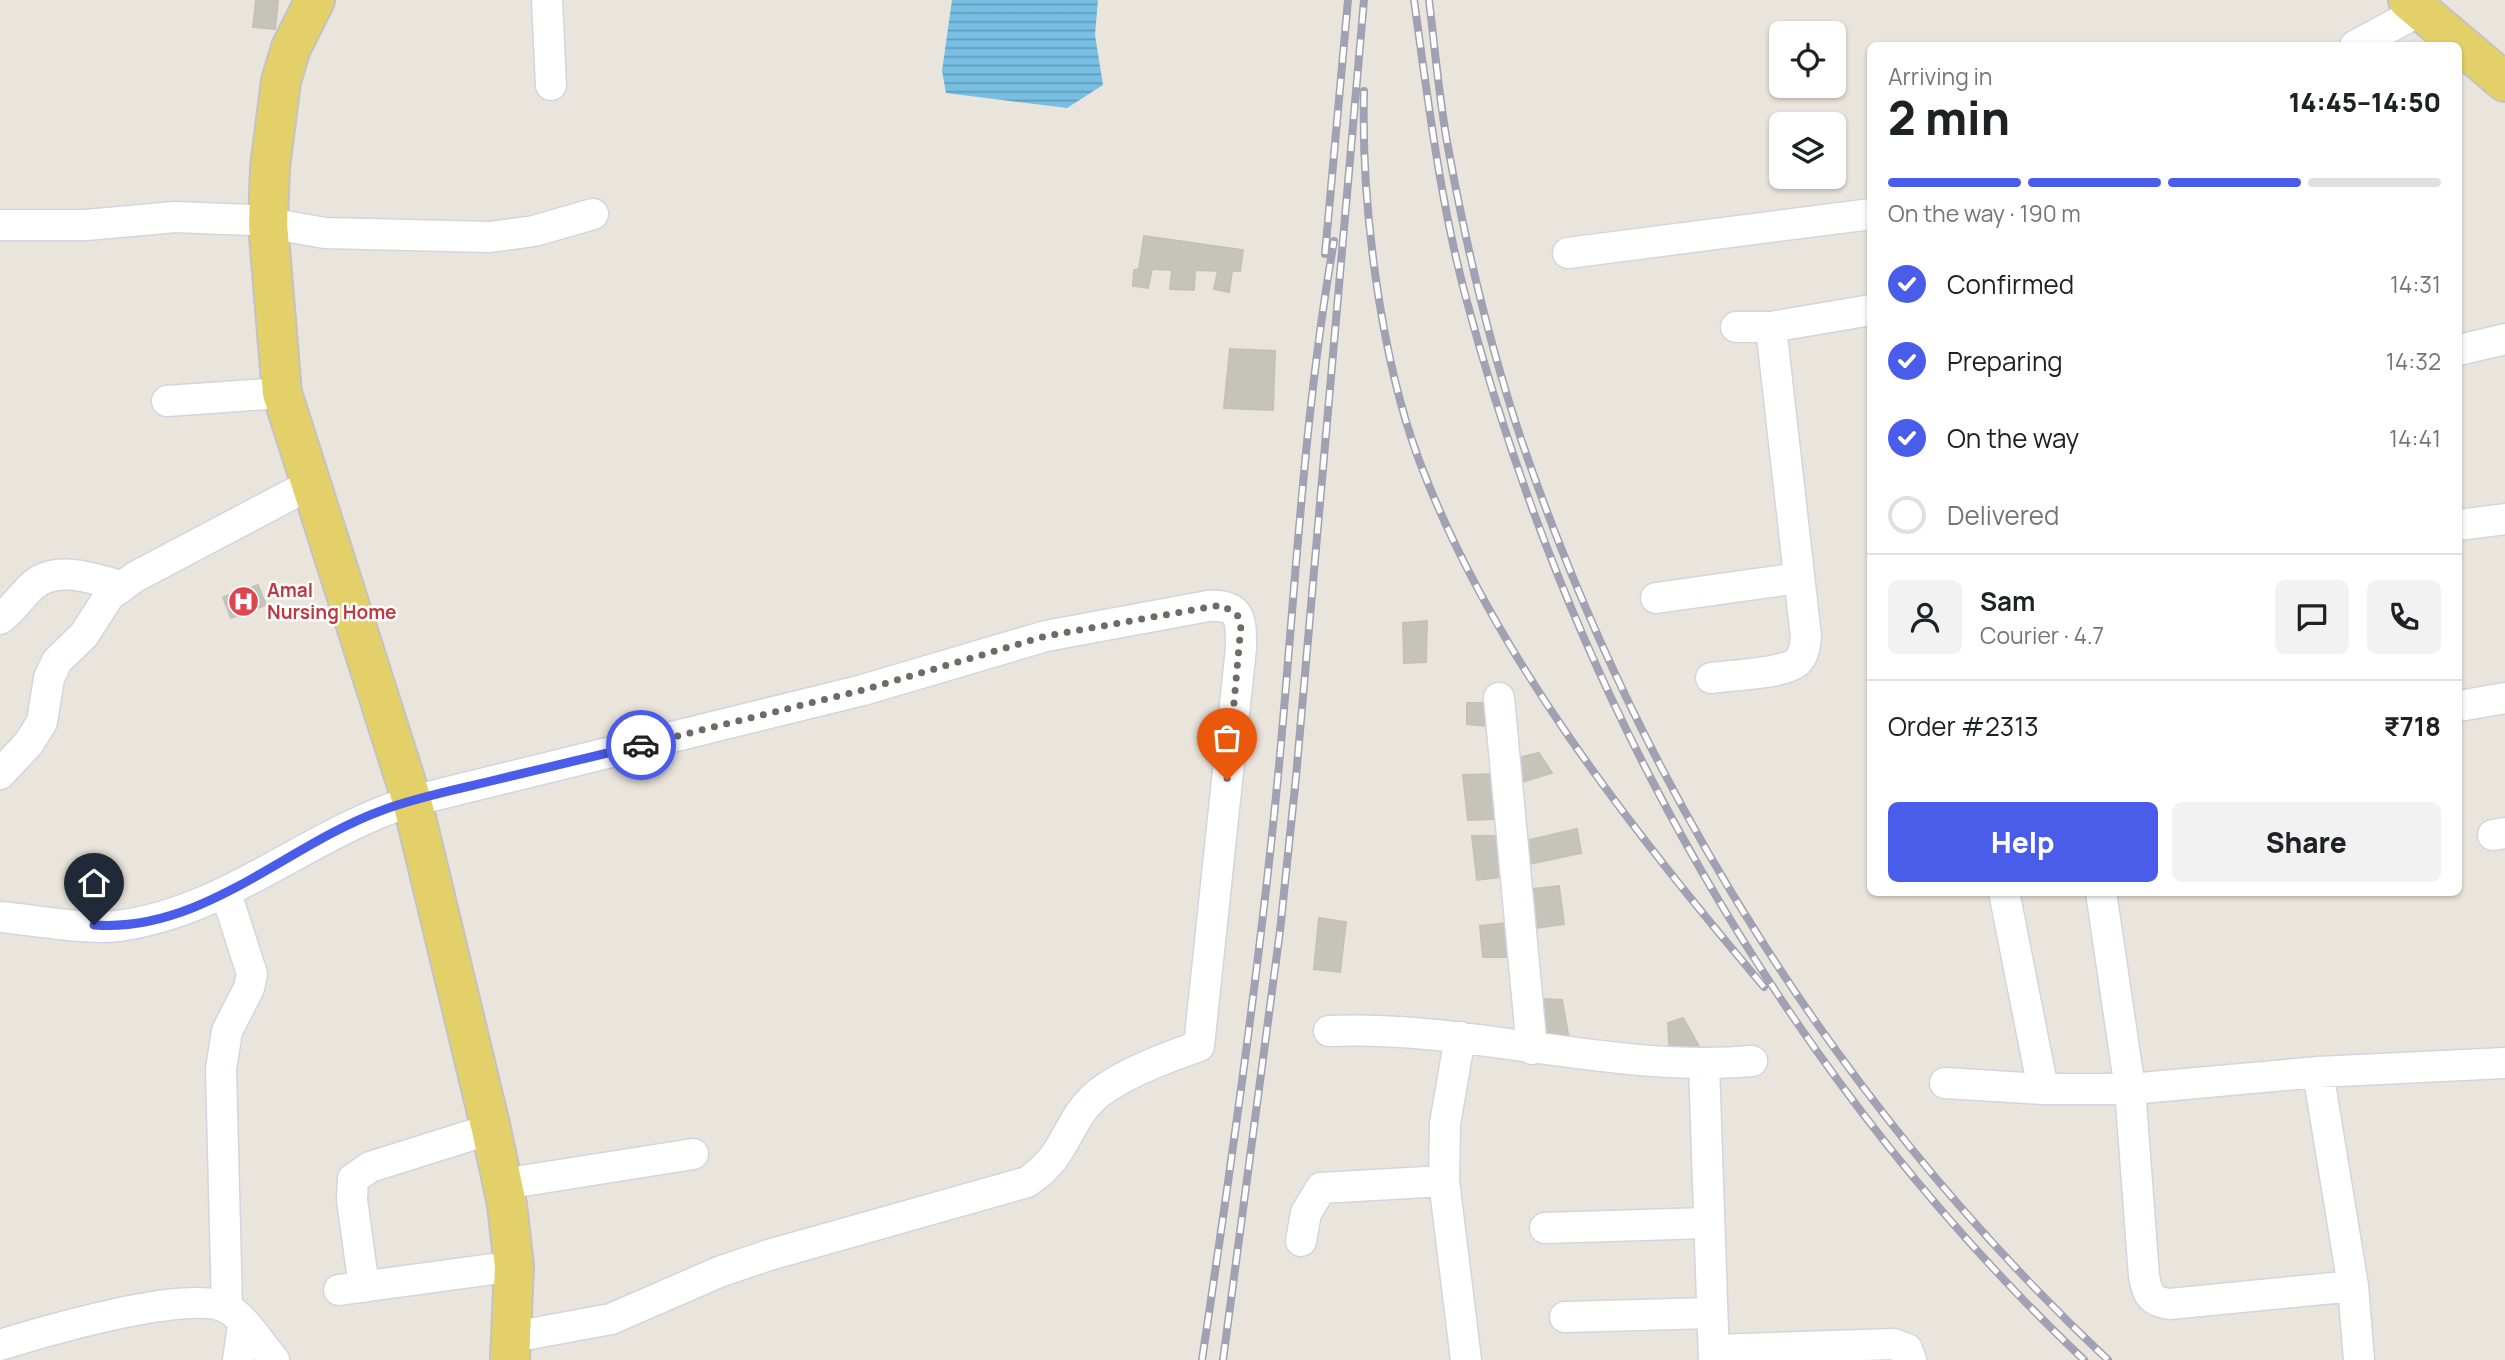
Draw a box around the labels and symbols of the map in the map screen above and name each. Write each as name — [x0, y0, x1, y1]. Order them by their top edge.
place label: Amal Nursing Home — [267, 577, 397, 625]
hospital icon: Amal Nursing Home — [227, 584, 261, 618]
pin — [1197, 708, 1257, 780]
courier — [606, 710, 676, 780]
pin — [64, 853, 124, 925]

